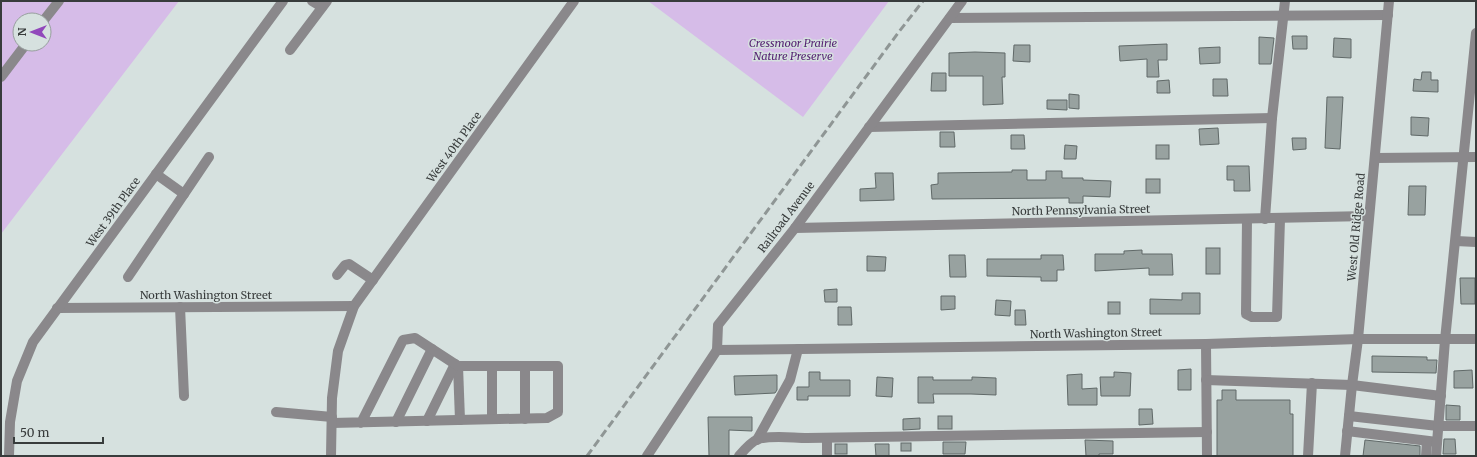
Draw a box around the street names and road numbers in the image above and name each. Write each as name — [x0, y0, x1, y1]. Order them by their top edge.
street label: West 40th Place — [423, 109, 484, 186]
street label: West Old Ridge Road — [1344, 172, 1368, 283]
street label: West 39th Place — [82, 174, 143, 250]
street label: Railroad Avenue — [755, 178, 818, 255]
street label: North Pennsylvania Street — [1012, 202, 1151, 218]
street label: North Washington Street — [140, 288, 273, 302]
street label: North Washington Street — [1030, 325, 1163, 341]

